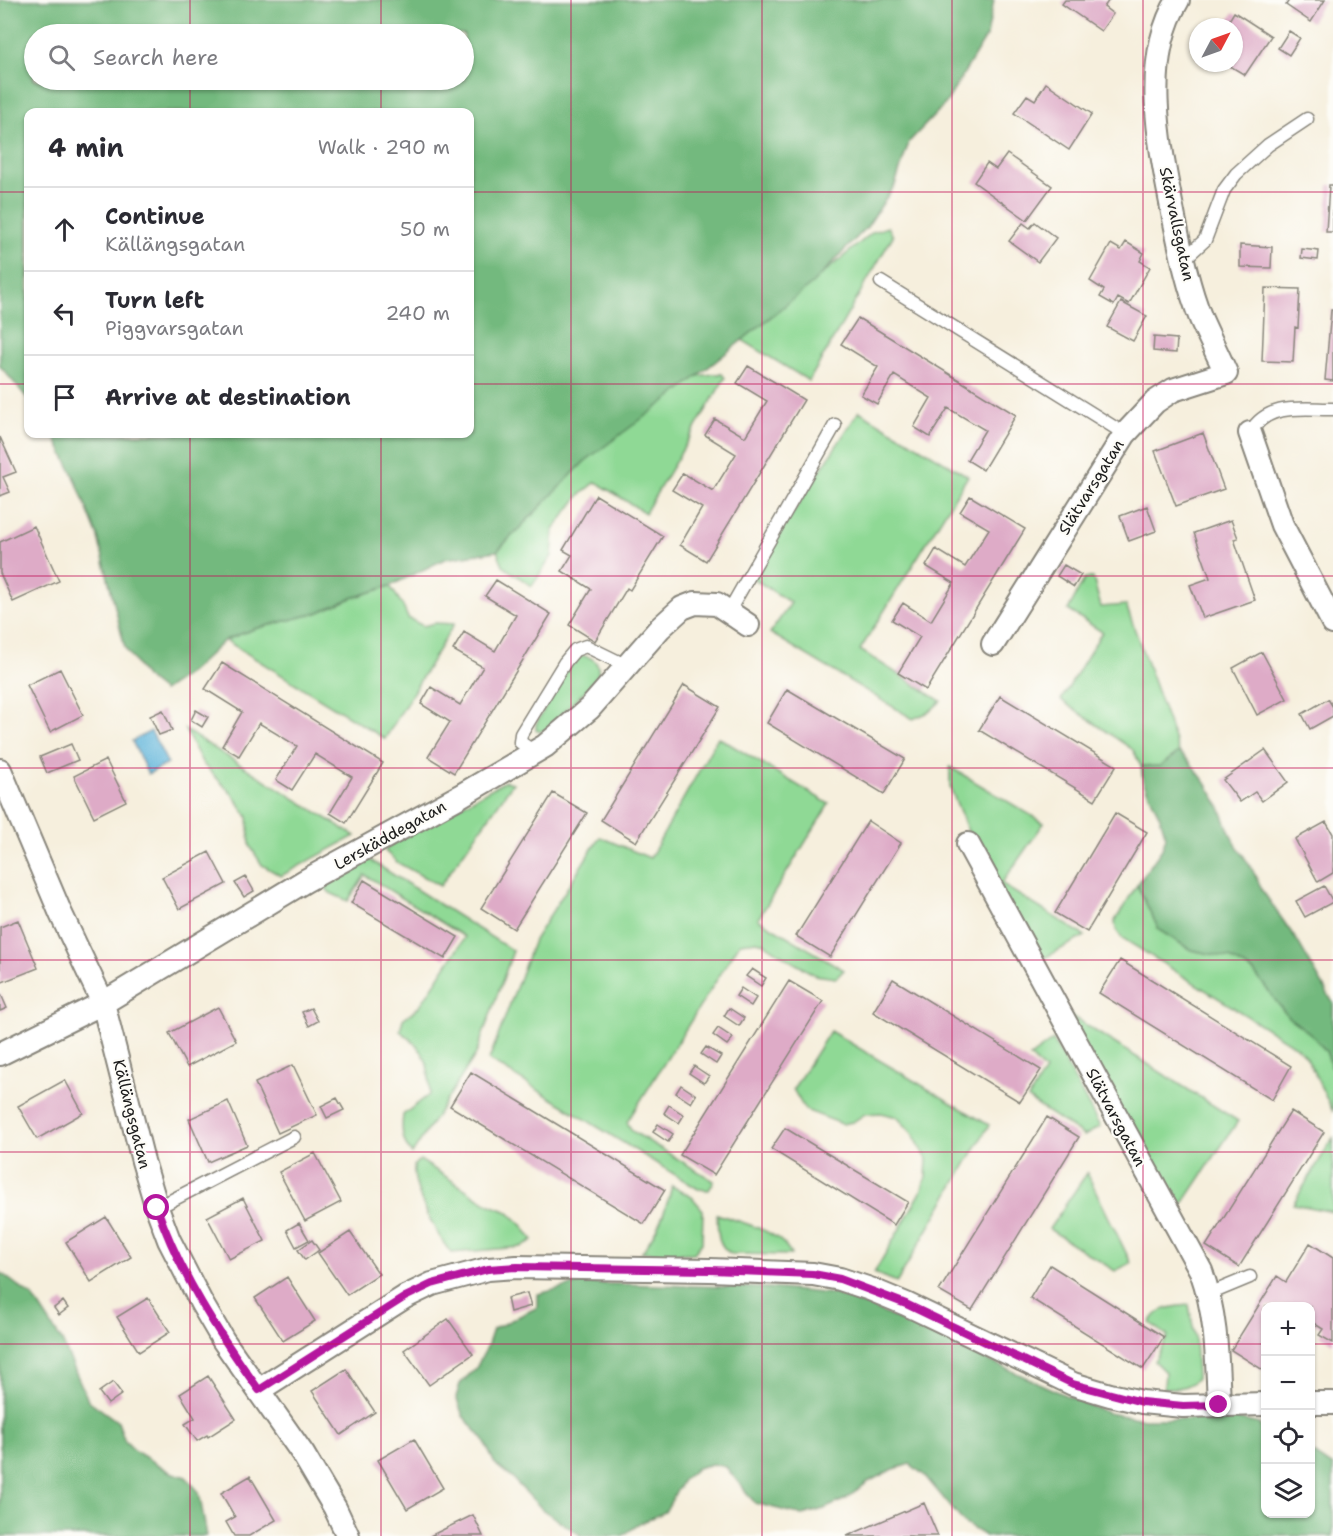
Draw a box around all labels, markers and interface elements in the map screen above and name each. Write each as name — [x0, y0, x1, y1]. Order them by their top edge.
north arrow — [1189, 18, 1243, 72]
search box — [24, 24, 474, 90]
icon: search — [45, 41, 78, 74]
text: Search here — [93, 43, 219, 72]
text: 4 min — [48, 130, 124, 165]
text: Walk · 290 m — [318, 134, 450, 160]
street label: Skärvallsgatan — [1155, 165, 1199, 283]
text: Continue — [105, 202, 205, 231]
icon: ahead — [48, 213, 81, 246]
text: 50 m — [400, 216, 450, 242]
text: Källängsgatan — [105, 231, 245, 257]
text: Turn left — [105, 286, 204, 315]
icon: left — [48, 297, 81, 330]
text: 240 m — [385, 300, 450, 326]
text: Piggvarsgatan — [105, 315, 244, 341]
icon: arrive — [48, 381, 81, 414]
text: Arrive at destination — [105, 383, 351, 412]
street label: Slätvarsgatan — [1053, 435, 1129, 539]
street label: Lerskäddegatan — [330, 795, 450, 874]
street label: Källängsgatan — [108, 1057, 156, 1171]
street label: Slätvarsgatan — [1081, 1064, 1151, 1170]
route start — [143, 1194, 169, 1220]
map controls — [1261, 1302, 1315, 1518]
button: + — [1261, 1302, 1315, 1356]
button: − — [1261, 1356, 1315, 1410]
route end — [1205, 1391, 1231, 1417]
button: locate — [1261, 1410, 1315, 1464]
button: layers — [1261, 1464, 1315, 1518]

